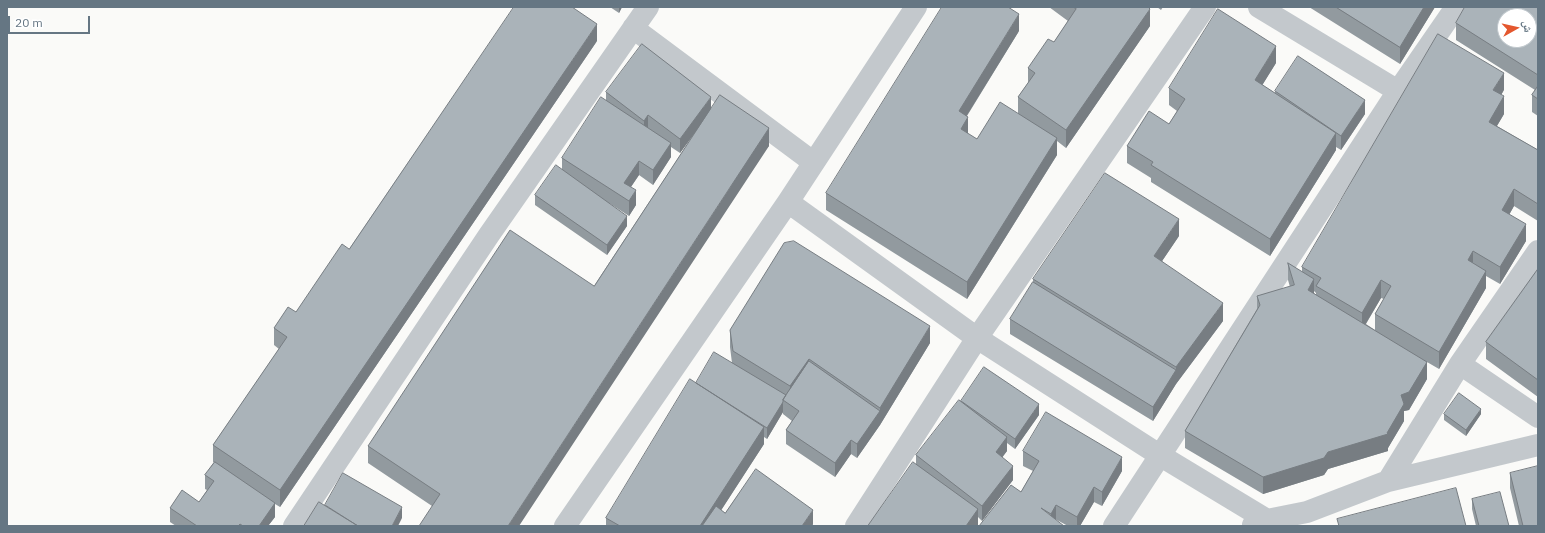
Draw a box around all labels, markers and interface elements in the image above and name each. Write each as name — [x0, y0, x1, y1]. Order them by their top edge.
scale bar — [10, 8, 92, 34]
north arrow — [1497, 8, 1537, 48]
text: 20 m — [15, 15, 43, 30]
text: ش — [1520, 20, 1536, 33]

